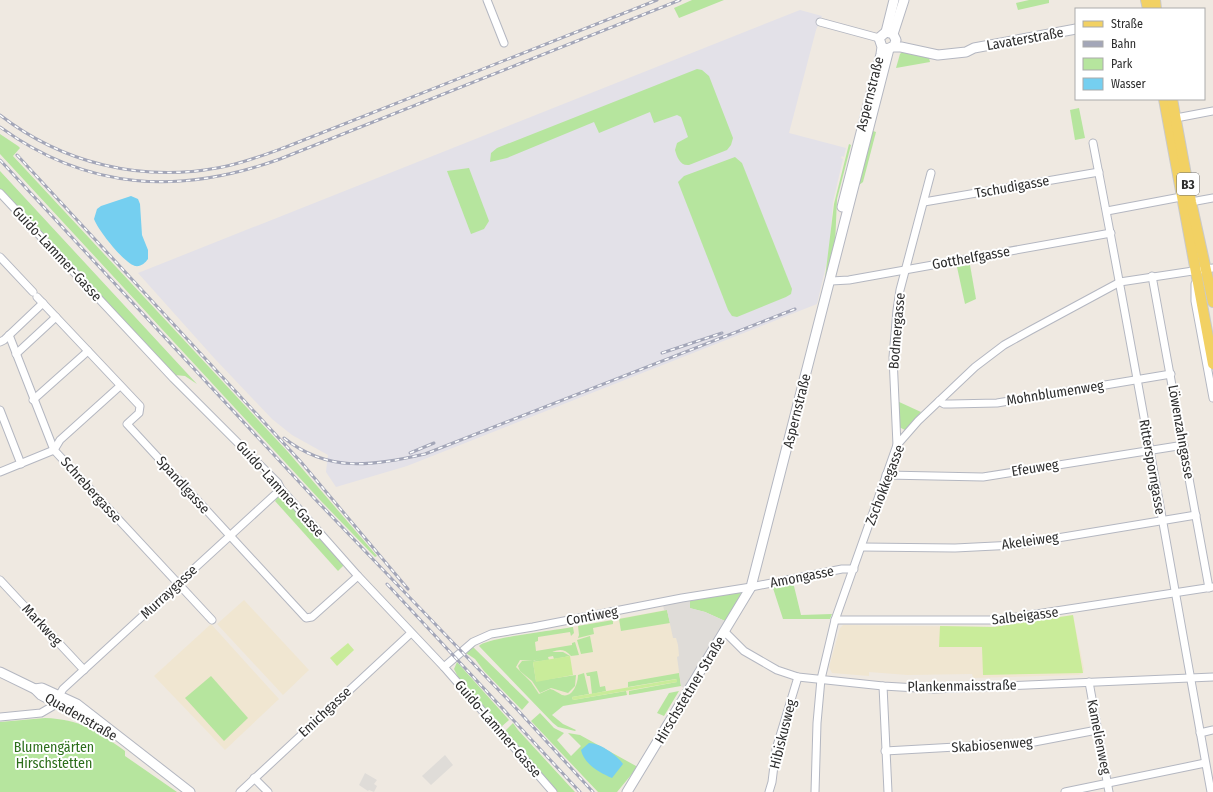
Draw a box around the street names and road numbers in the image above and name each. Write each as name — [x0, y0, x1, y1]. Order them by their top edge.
street label: Lavaterstraße — [985, 24, 1065, 54]
street label: Aspernstraße — [853, 55, 887, 133]
street label: Tschudigasse — [973, 172, 1051, 202]
road number: B3 — [1177, 173, 1199, 195]
street label: Guido-Lammer-Gasse — [9, 203, 105, 305]
street label: Gotthelfgasse — [931, 243, 1011, 273]
street label: Bodmergasse — [885, 292, 909, 370]
street label: Aspernstraße — [780, 372, 814, 450]
street label: Mohnblumenweg — [1005, 377, 1105, 409]
street label: Löwenzahngasse — [1164, 383, 1198, 481]
street label: Rittersporngasse — [1135, 418, 1169, 516]
street label: Guido-Lammer-Gasse — [232, 437, 328, 541]
street label: Zschokkegasse — [862, 442, 908, 528]
street label: Spandlgasse — [153, 453, 213, 517]
street label: Schrebergasse — [57, 454, 125, 526]
street label: Efeuweg — [1010, 456, 1060, 480]
street label: Akeleiweg — [1000, 529, 1060, 553]
street label: Murraygasse — [137, 561, 201, 623]
street label: Amongasse — [769, 562, 835, 592]
street label: Markweg — [18, 601, 66, 650]
street label: Contiweg — [565, 603, 620, 629]
street label: Salbeigasse — [991, 603, 1059, 629]
street label: Hirschstettner Straße — [651, 633, 729, 747]
street label: Guido-Lammer-Gasse — [451, 677, 545, 781]
street label: Plankenmaisstraße — [907, 677, 1017, 695]
street label: Emichgasse — [295, 683, 355, 741]
street label: Quadenstraße — [42, 689, 120, 745]
street label: Hibiskusweg — [766, 697, 800, 771]
street label: Kamelienweg — [1083, 698, 1115, 776]
street label: Skabiosenweg — [951, 734, 1034, 756]

